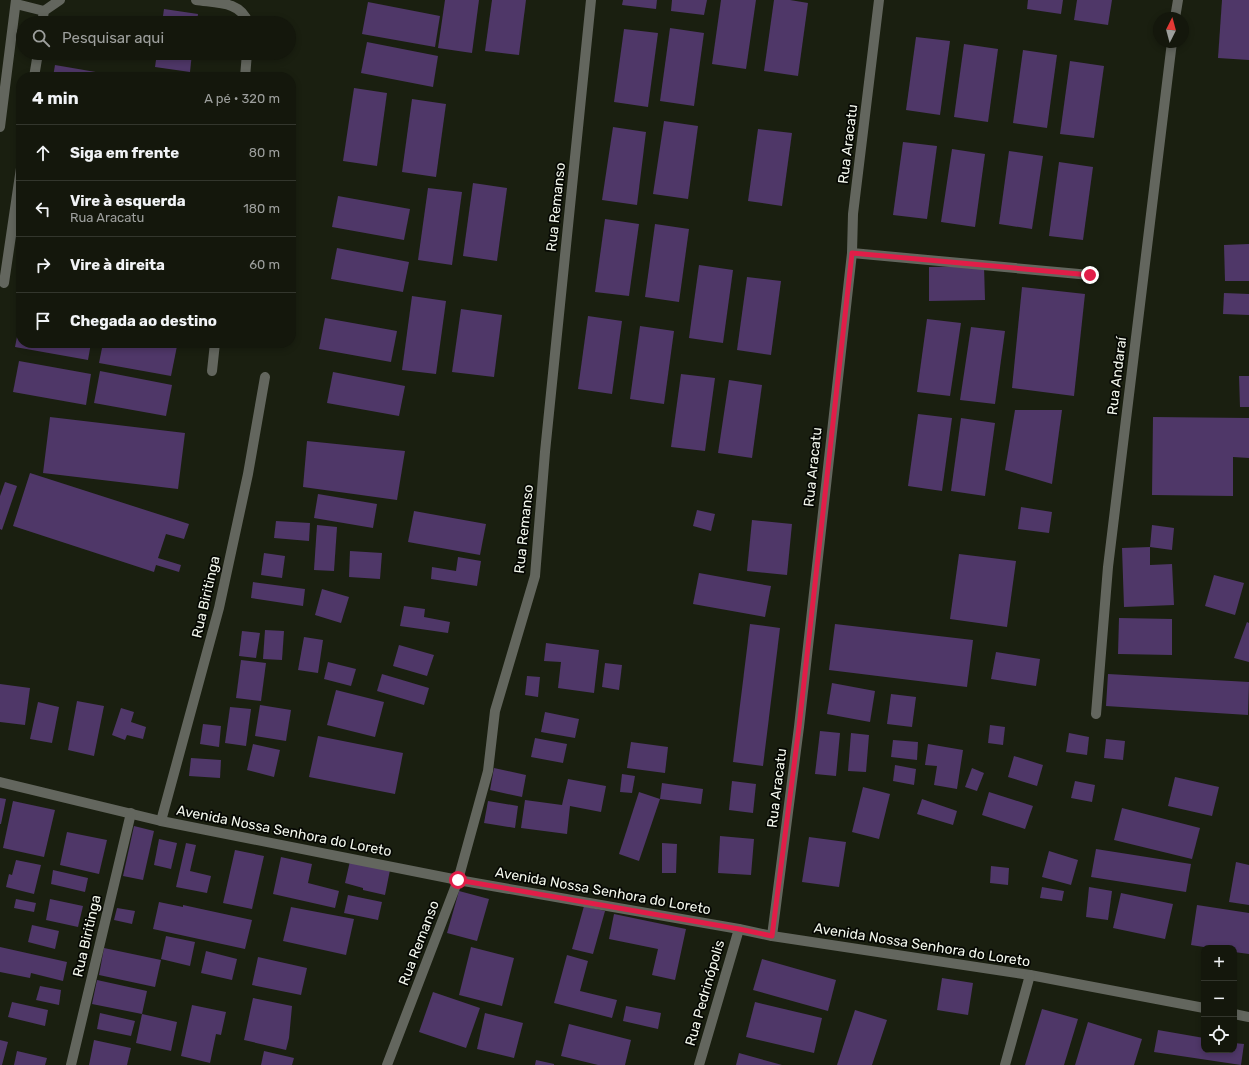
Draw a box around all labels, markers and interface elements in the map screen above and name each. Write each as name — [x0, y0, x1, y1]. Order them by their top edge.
north arrow — [1153, 12, 1189, 48]
search box — [16, 16, 296, 60]
icon: search — [30, 27, 52, 49]
text: Pesquisar aqui — [62, 29, 164, 47]
text: 4 min — [32, 88, 79, 108]
text: A pé · 320 m — [204, 91, 280, 106]
street label: Rua Aracatu — [835, 103, 861, 185]
icon: ahead — [32, 142, 54, 164]
text: Siga em frente — [70, 144, 179, 162]
text: 80 m — [249, 145, 280, 160]
street label: Rua Remanso — [543, 162, 569, 252]
text: Vire à esquerda — [70, 192, 186, 210]
icon: left — [32, 198, 54, 220]
text: 180 m — [243, 201, 280, 216]
text: Rua Aracatu — [70, 210, 144, 225]
icon: right — [32, 254, 54, 276]
text: Vire à direita — [70, 256, 165, 274]
text: 60 m — [249, 257, 280, 272]
route end — [1081, 266, 1099, 284]
icon: arrive — [32, 310, 54, 332]
text: Chegada ao destino — [70, 312, 217, 330]
street label: Rua Andaraí — [1104, 335, 1130, 416]
street label: Rua Aracatu — [800, 426, 826, 508]
street label: Rua Remanso — [511, 484, 537, 574]
street label: Rua Biritinga — [188, 554, 224, 640]
street label: Rua Aracatu — [764, 747, 790, 829]
street label: Avenida Nossa Senhora do Loreto — [175, 802, 393, 860]
street label: Avenida Nossa Senhora do Loreto — [494, 864, 712, 918]
route start — [449, 871, 467, 889]
street label: Rua Biritinga — [69, 893, 105, 979]
street label: Rua Remanso — [395, 898, 443, 988]
street label: Avenida Nossa Senhora do Loreto — [813, 919, 1031, 971]
street label: Rua Pedrinópolis — [682, 938, 728, 1048]
map controls — [1201, 945, 1237, 1053]
button: + — [1201, 945, 1237, 981]
button: − — [1201, 981, 1237, 1017]
button: locate — [1201, 1017, 1237, 1053]

